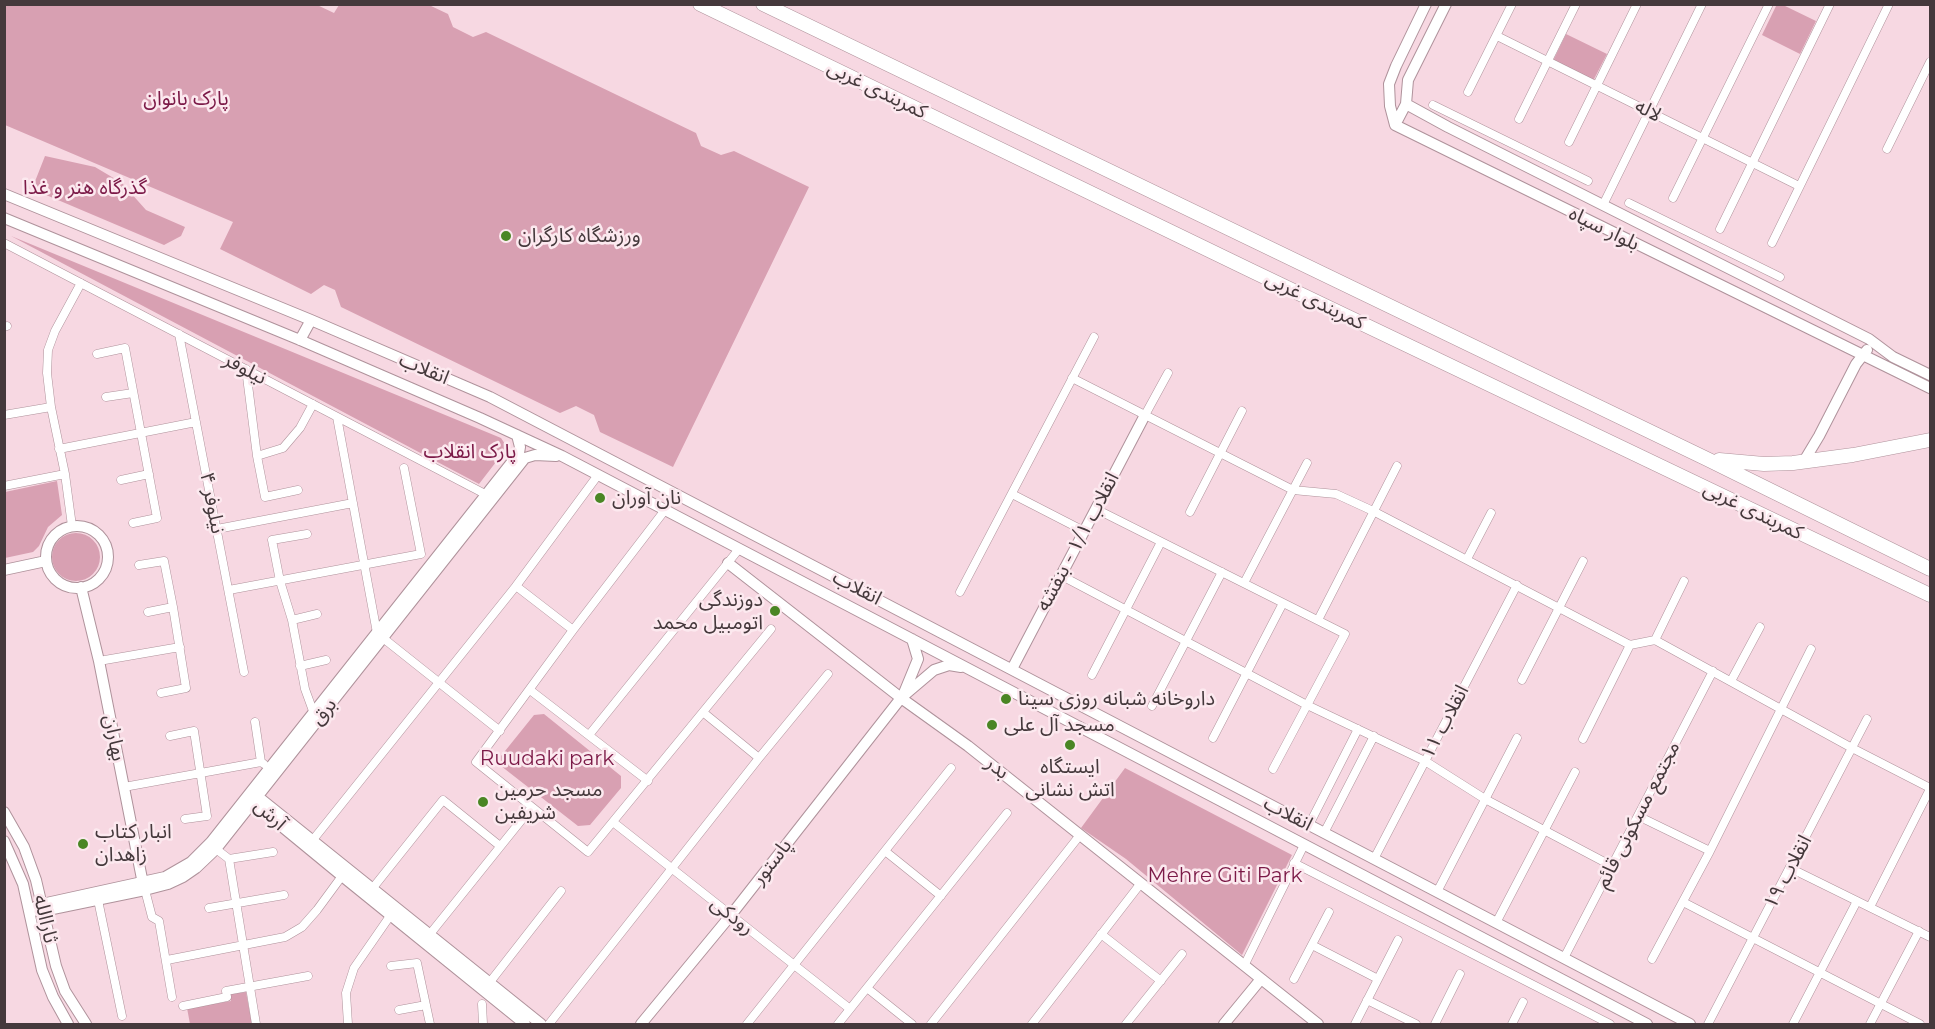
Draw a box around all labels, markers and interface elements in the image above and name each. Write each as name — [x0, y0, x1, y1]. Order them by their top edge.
street label: کمربندی غربی — [823, 56, 931, 124]
park label: پارک بانوان — [143, 87, 229, 111]
street label: لاله — [1631, 94, 1665, 128]
park label: گذرگاه هنر و غذا — [23, 176, 147, 200]
street label: بلوار سپاه — [1565, 202, 1643, 256]
place label: ورزشگاه کارگران — [518, 224, 641, 248]
marker: ورزشگاه کارگران — [499, 229, 513, 243]
street label: کمربندی غربی — [1261, 267, 1369, 335]
street label: نیلوفر — [219, 348, 271, 390]
street label: انقلاب — [395, 348, 453, 390]
park label: پارک انقلاب — [424, 440, 516, 464]
street label: انقلاب ۱/۱ - بنفشه — [1031, 469, 1125, 615]
street label: نیلوفر ۴ — [194, 470, 230, 536]
street label: کمربندی غربی — [1699, 477, 1807, 545]
place label: نان آوران — [612, 486, 681, 510]
marker: نان آوران — [593, 491, 607, 505]
street label: انقلاب — [828, 565, 886, 611]
place label: دوزندگی اتومبیل محمد — [653, 588, 763, 635]
marker: دوزندگی اتومبیل محمد — [768, 604, 782, 618]
street label: انقلاب ۱۱ — [1416, 681, 1474, 763]
place label: داروخانه شبانه روزی سینا — [1018, 687, 1215, 711]
marker: داروخانه شبانه روزی سینا — [999, 692, 1013, 706]
street label: برق — [306, 694, 342, 730]
street label: بهاران — [98, 713, 130, 763]
place label: مسجد آل علی — [1004, 713, 1115, 737]
marker: مسجد آل علی — [985, 718, 999, 732]
street label: مجتمع مسکونی قائم — [1591, 737, 1685, 893]
marker: ایستگاه اتش نشانی — [1063, 738, 1077, 752]
park label: Ruudaki park — [480, 747, 614, 771]
street label: بدر — [980, 751, 1014, 785]
place label: ایستگاه اتش نشانی — [1025, 755, 1115, 802]
place label: مسجد حرمین شریفین — [495, 778, 603, 825]
street label: انقلاب — [1259, 791, 1317, 837]
street label: آرش — [249, 794, 291, 836]
marker: مسجد حرمین شریفین — [476, 795, 490, 809]
place label: انبار کتاب زاهدان — [95, 820, 172, 867]
street label: انقلاب ۱۹ — [1759, 831, 1817, 913]
street label: پاستور — [747, 834, 797, 890]
marker: انبار کتاب زاهدان — [76, 837, 90, 851]
park label: Mehre Giti Park — [1148, 864, 1302, 888]
street label: ثاراالله — [28, 892, 62, 946]
street label: رودکی — [705, 892, 759, 940]

